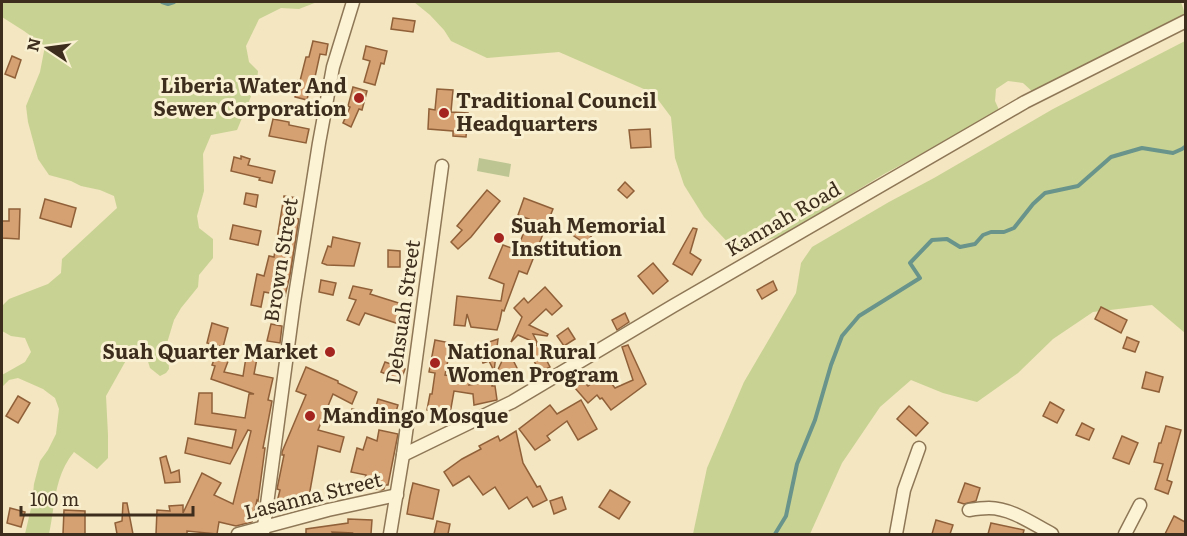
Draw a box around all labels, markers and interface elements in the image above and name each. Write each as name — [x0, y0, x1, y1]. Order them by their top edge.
north arrow — [18, 18, 78, 78]
text: N — [19, 35, 46, 54]
place label: Liberia Water And Sewer Corporation — [154, 69, 347, 122]
place label: Traditional Council Headquarters — [456, 84, 657, 137]
marker: Liberia Water And Sewer Corporation — [352, 91, 366, 105]
marker: Traditional Council Headquarters — [437, 106, 451, 120]
street label: Kannah Road — [719, 172, 845, 262]
street label: Brown Street — [254, 195, 304, 324]
place label: Suah Memorial Institution — [511, 209, 666, 262]
marker: Suah Memorial Institution — [492, 231, 506, 245]
street label: Dehsuah Street — [376, 238, 426, 386]
place label: Suah Quarter Market — [103, 335, 318, 365]
place label: National Rural Women Program — [447, 335, 619, 388]
marker: Suah Quarter Market — [323, 345, 337, 359]
marker: National Rural Women Program — [428, 356, 442, 370]
place label: Mandingo Mosque — [322, 399, 508, 429]
marker: Mandingo Mosque — [303, 409, 317, 423]
street label: Lasanna Street — [240, 462, 385, 526]
scale bar — [21, 479, 194, 517]
text: 100 m — [30, 485, 79, 512]

